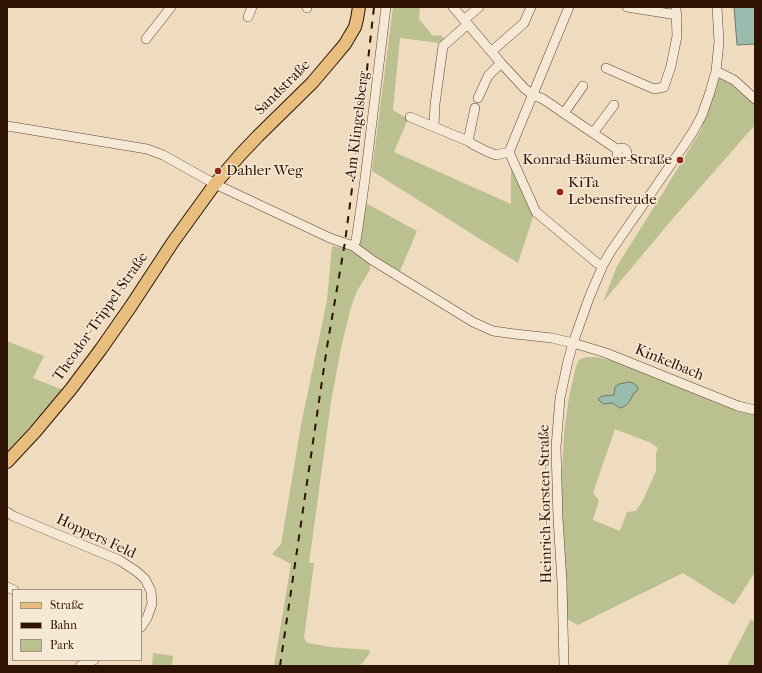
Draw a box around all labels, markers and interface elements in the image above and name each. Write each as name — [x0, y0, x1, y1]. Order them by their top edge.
street label: Sandstraße — [251, 56, 315, 120]
street label: Am Klingelsberg — [342, 70, 374, 180]
place label: Konrad-Bäumer-Straße — [522, 151, 672, 169]
marker: Konrad-Bäumer-Straße — [675, 155, 685, 165]
place label: Dahler Weg — [226, 162, 303, 180]
marker: Dahler Weg — [213, 166, 223, 176]
place label: KiTa Lebensfreude — [568, 174, 657, 209]
marker: KiTa Lebensfreude — [555, 187, 565, 197]
street label: Theodor-Trippel-Straße — [50, 249, 152, 385]
street label: Kinkelbach — [632, 341, 706, 385]
street label: Heinrich-Korsten-Straße — [536, 424, 556, 584]
street label: Hoppers Feld — [53, 511, 139, 563]
legend — [12, 589, 142, 661]
text: Straße — [50, 598, 84, 612]
text: Bahn — [50, 618, 77, 632]
text: Park — [50, 638, 74, 652]

